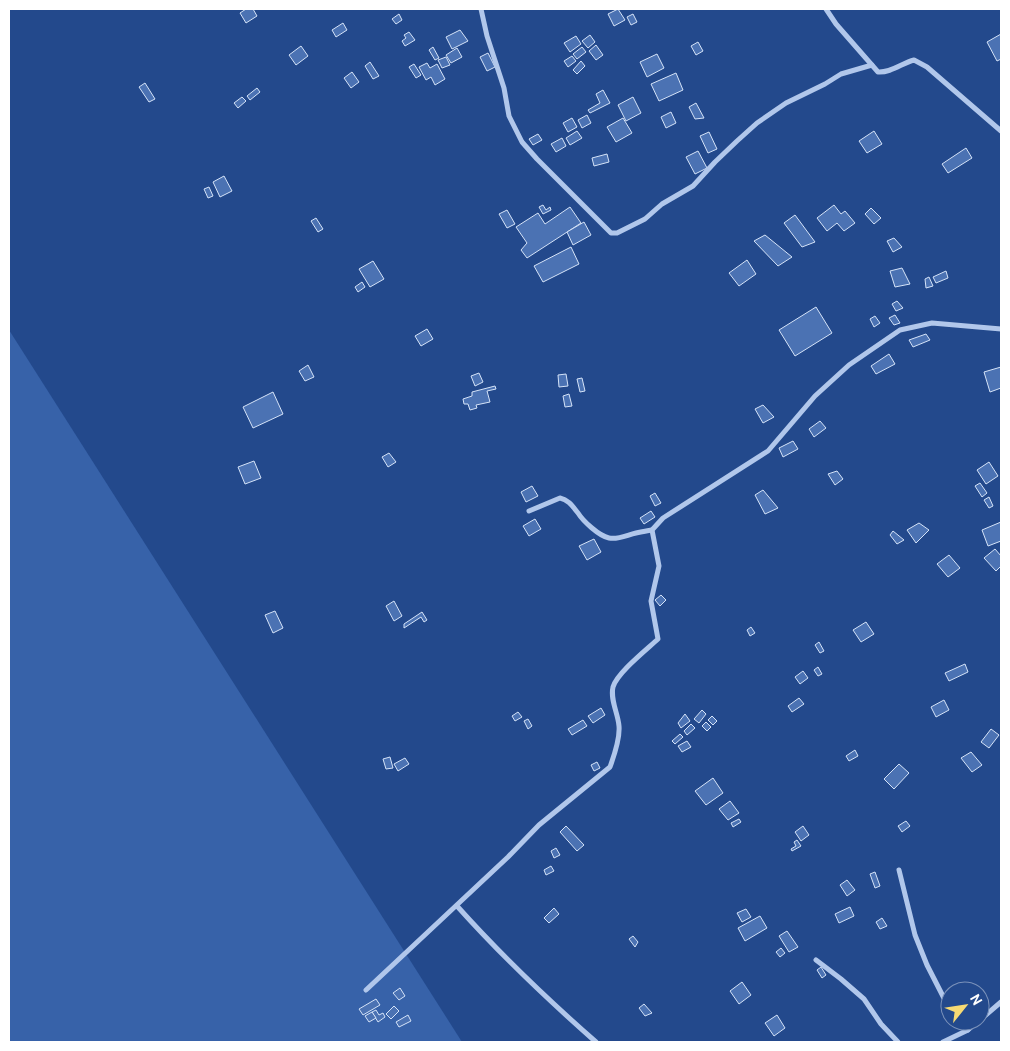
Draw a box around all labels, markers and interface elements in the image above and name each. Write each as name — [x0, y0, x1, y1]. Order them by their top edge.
north arrow — [940, 981, 990, 1031]
text: N — [966, 991, 987, 1008]

